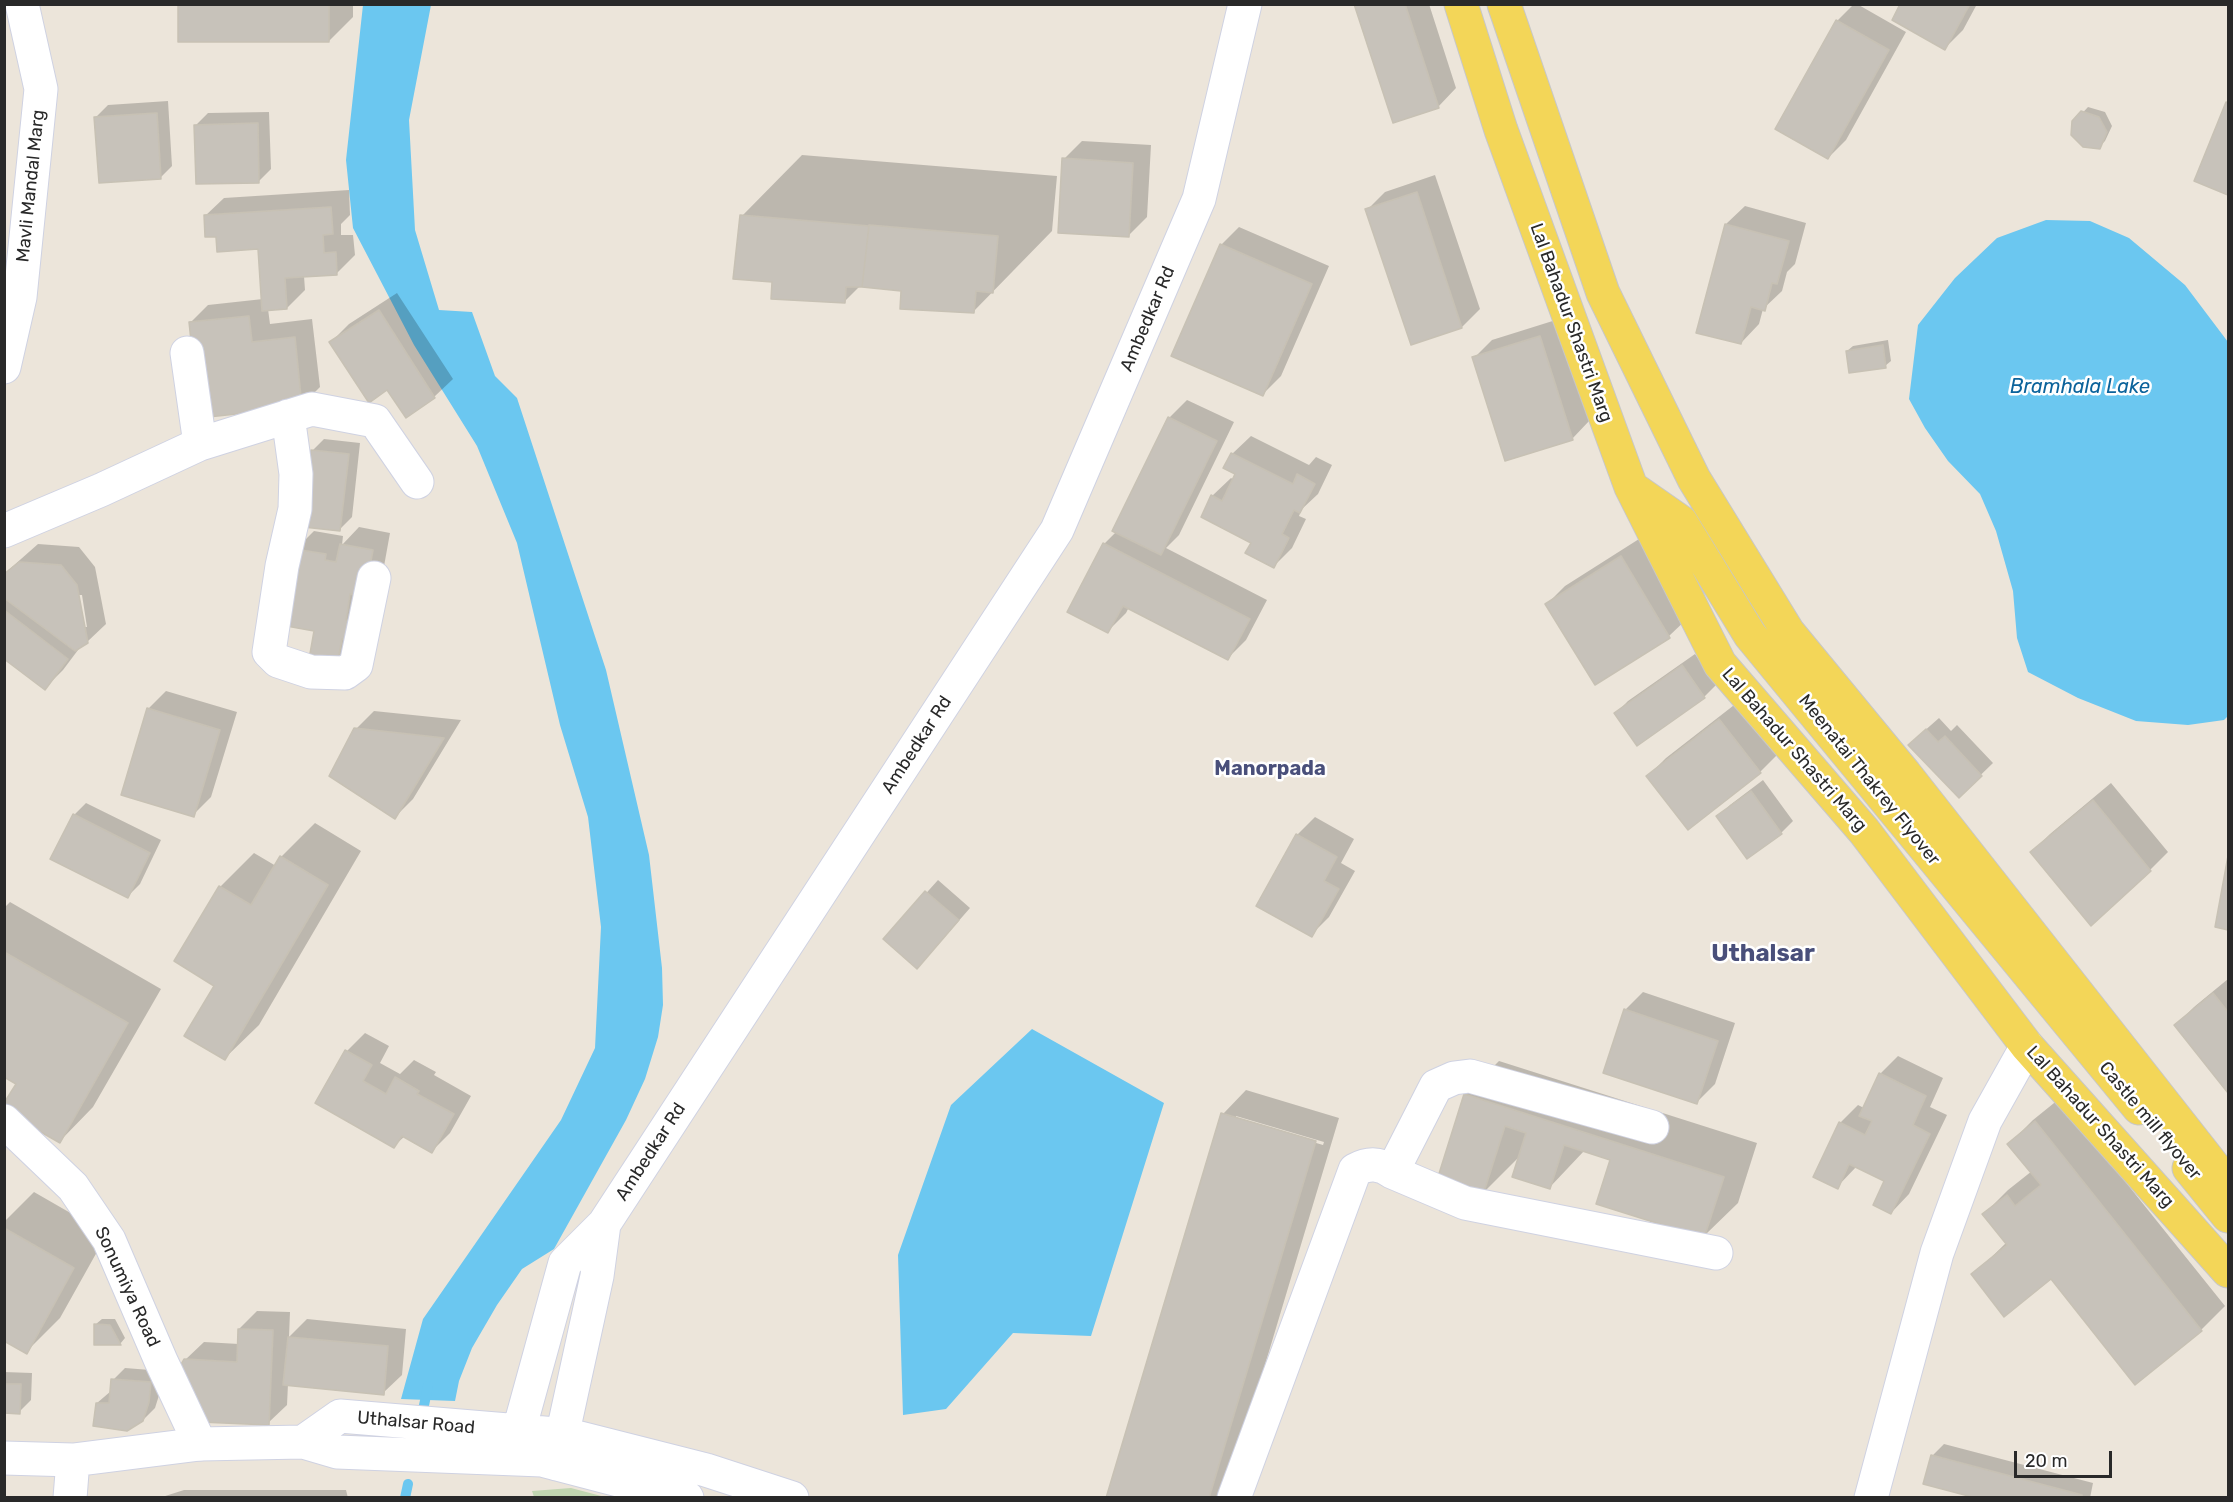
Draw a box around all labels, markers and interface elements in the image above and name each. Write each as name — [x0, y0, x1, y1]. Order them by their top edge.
street label: Mavli Mandal Marg — [12, 109, 50, 263]
street label: Lal Bahadur Shastri Marg — [1525, 221, 1617, 425]
street label: Ambedkar Rd — [1116, 263, 1180, 375]
water label: Bramhala Lake — [2010, 375, 2150, 399]
street label: Lal Bahadur Shastri Marg — [1717, 664, 1871, 836]
street label: Meenatai Thakrey Flyover — [1794, 690, 1944, 870]
street label: Ambedkar Rd — [877, 692, 957, 798]
district label: Manorpada — [1214, 757, 1326, 781]
district label: Uthalsar — [1711, 940, 1815, 968]
street label: Lal Bahadur Shastri Marg — [2022, 1042, 2178, 1212]
street label: Castle mill flyover — [2094, 1058, 2206, 1184]
street label: Ambedkar Rd — [611, 1099, 691, 1205]
street label: Sonumiya Road — [90, 1223, 164, 1351]
street label: Uthalsar Road — [356, 1407, 476, 1439]
scale bar — [2017, 1439, 2114, 1477]
text: 20 m — [2025, 1450, 2067, 1472]

